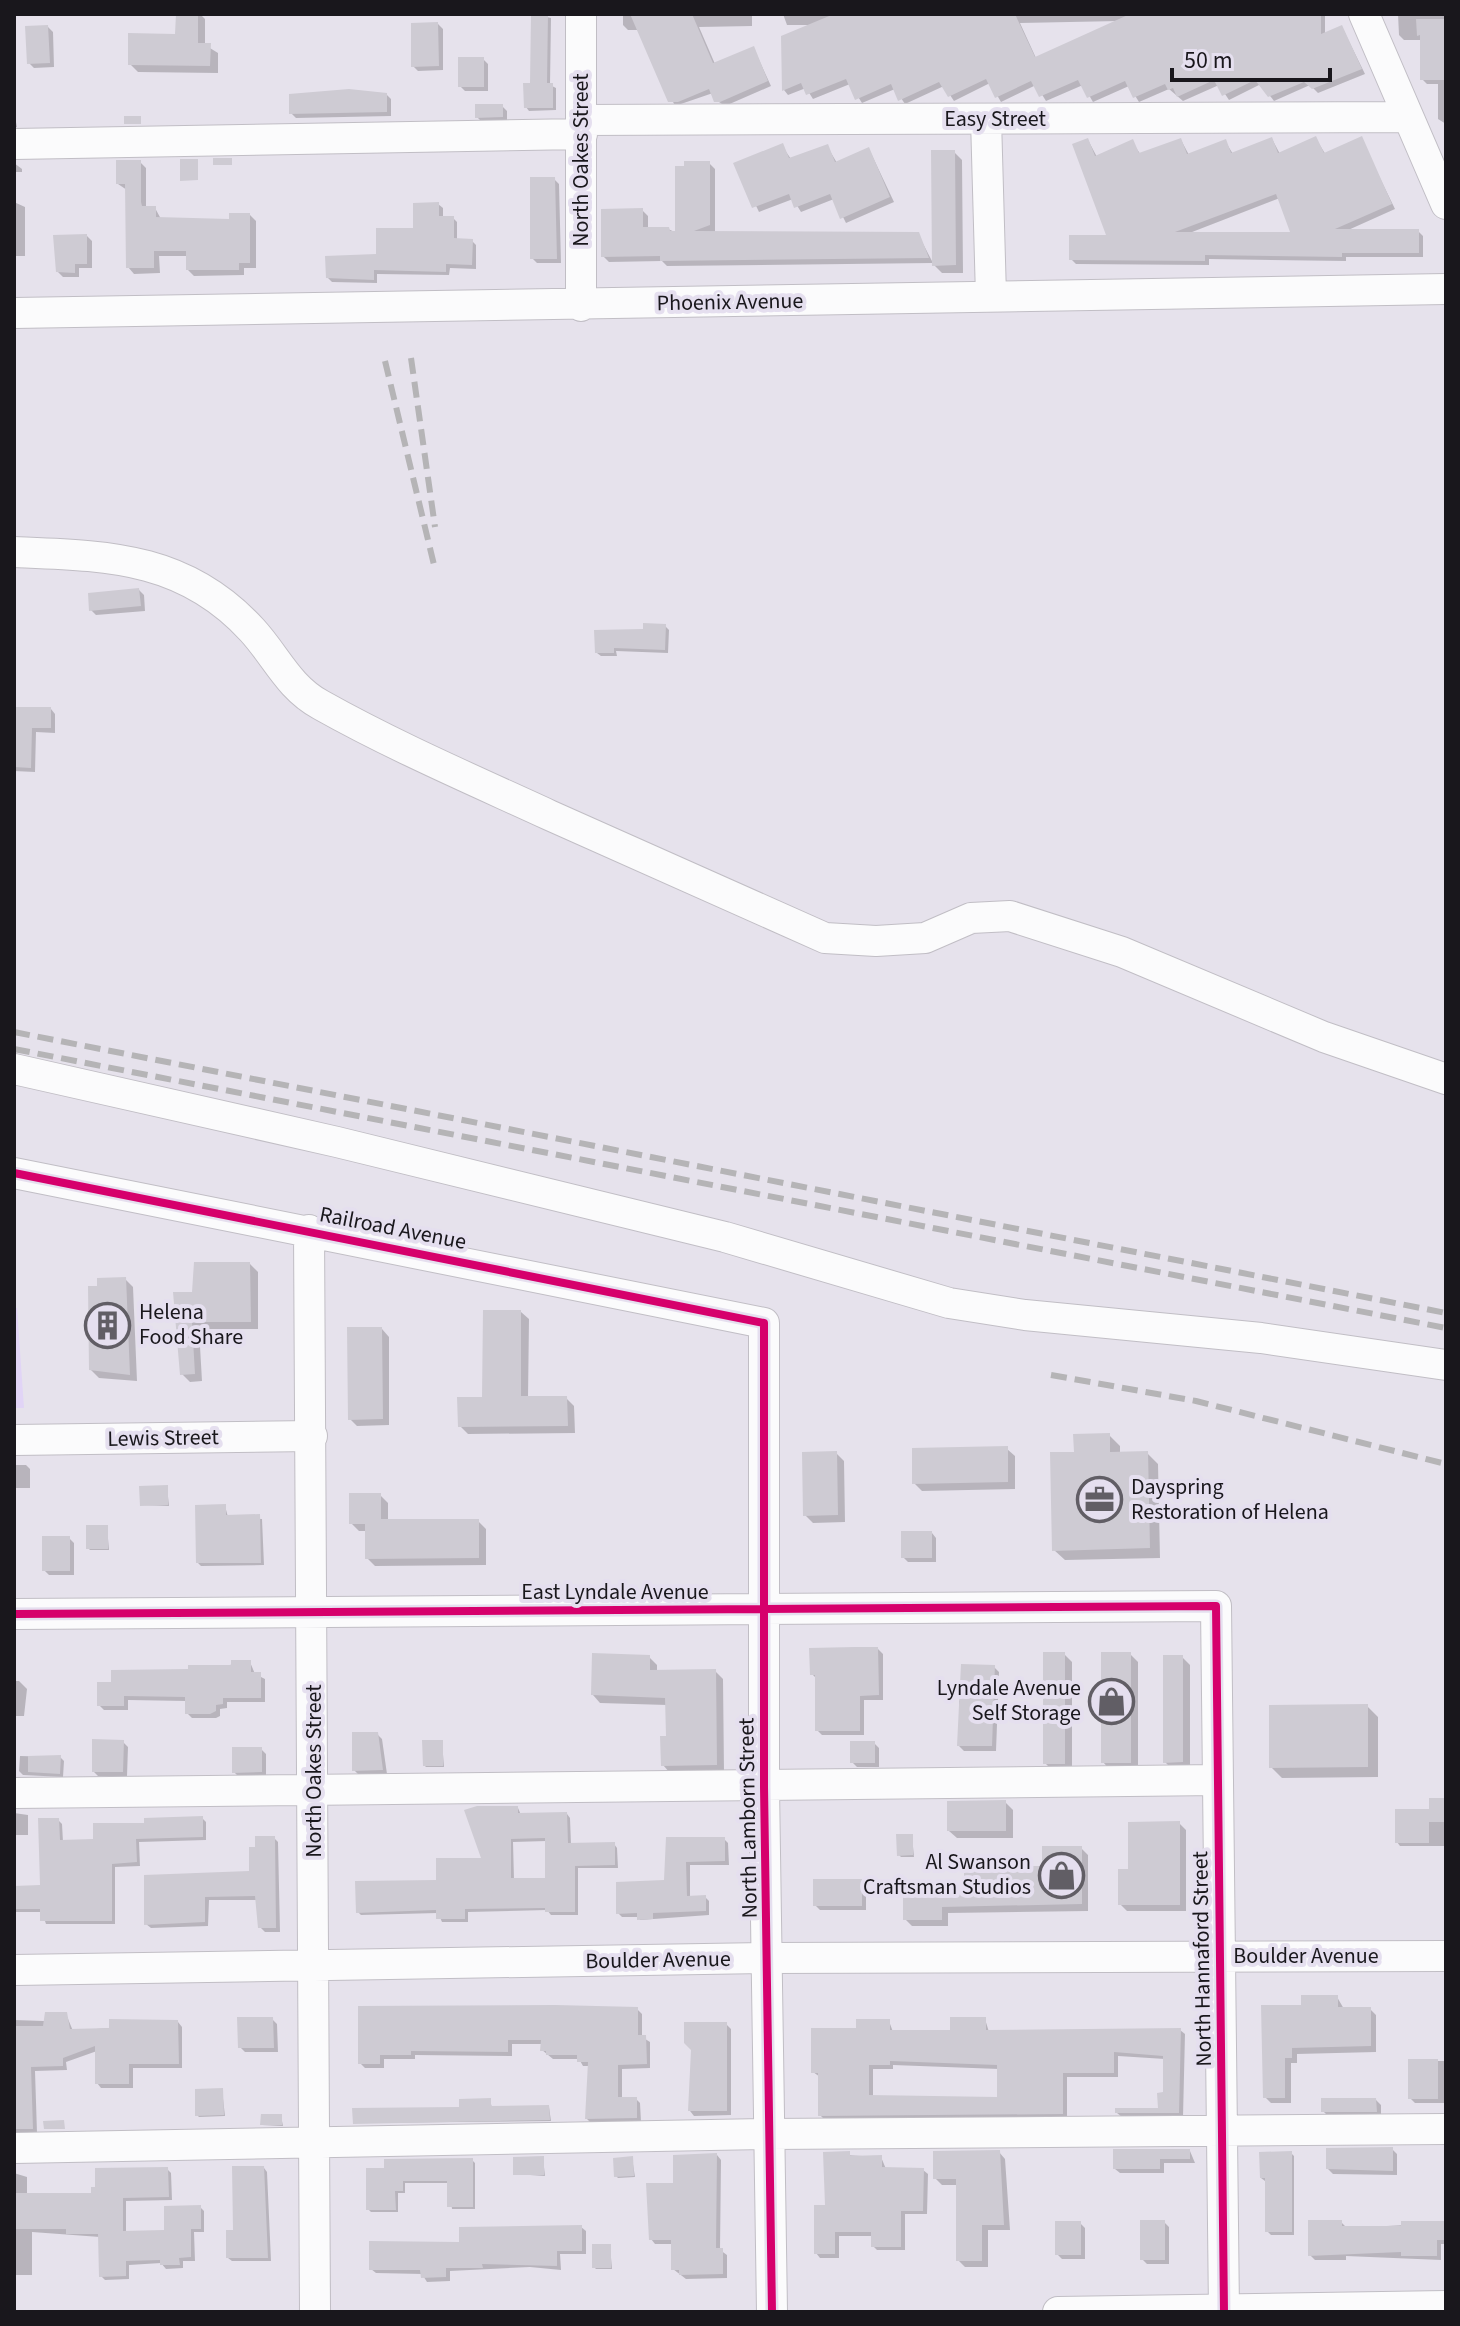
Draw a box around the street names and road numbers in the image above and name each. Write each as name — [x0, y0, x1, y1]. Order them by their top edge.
street label: North Oakes Street — [565, 73, 597, 247]
street label: Easy Street — [944, 103, 1046, 135]
street label: Phoenix Avenue — [656, 285, 804, 319]
street label: Railroad Avenue — [317, 1198, 469, 1258]
street label: Lewis Street — [107, 1421, 220, 1455]
street label: East Lyndale Avenue — [521, 1576, 709, 1608]
street label: North Oakes Street — [298, 1684, 330, 1858]
street label: North Lamborn Street — [730, 1717, 766, 1919]
street label: North Hannaford Street — [1184, 1850, 1220, 2067]
street label: Boulder Avenue — [1233, 1940, 1379, 1972]
street label: Boulder Avenue — [585, 1943, 731, 1977]

